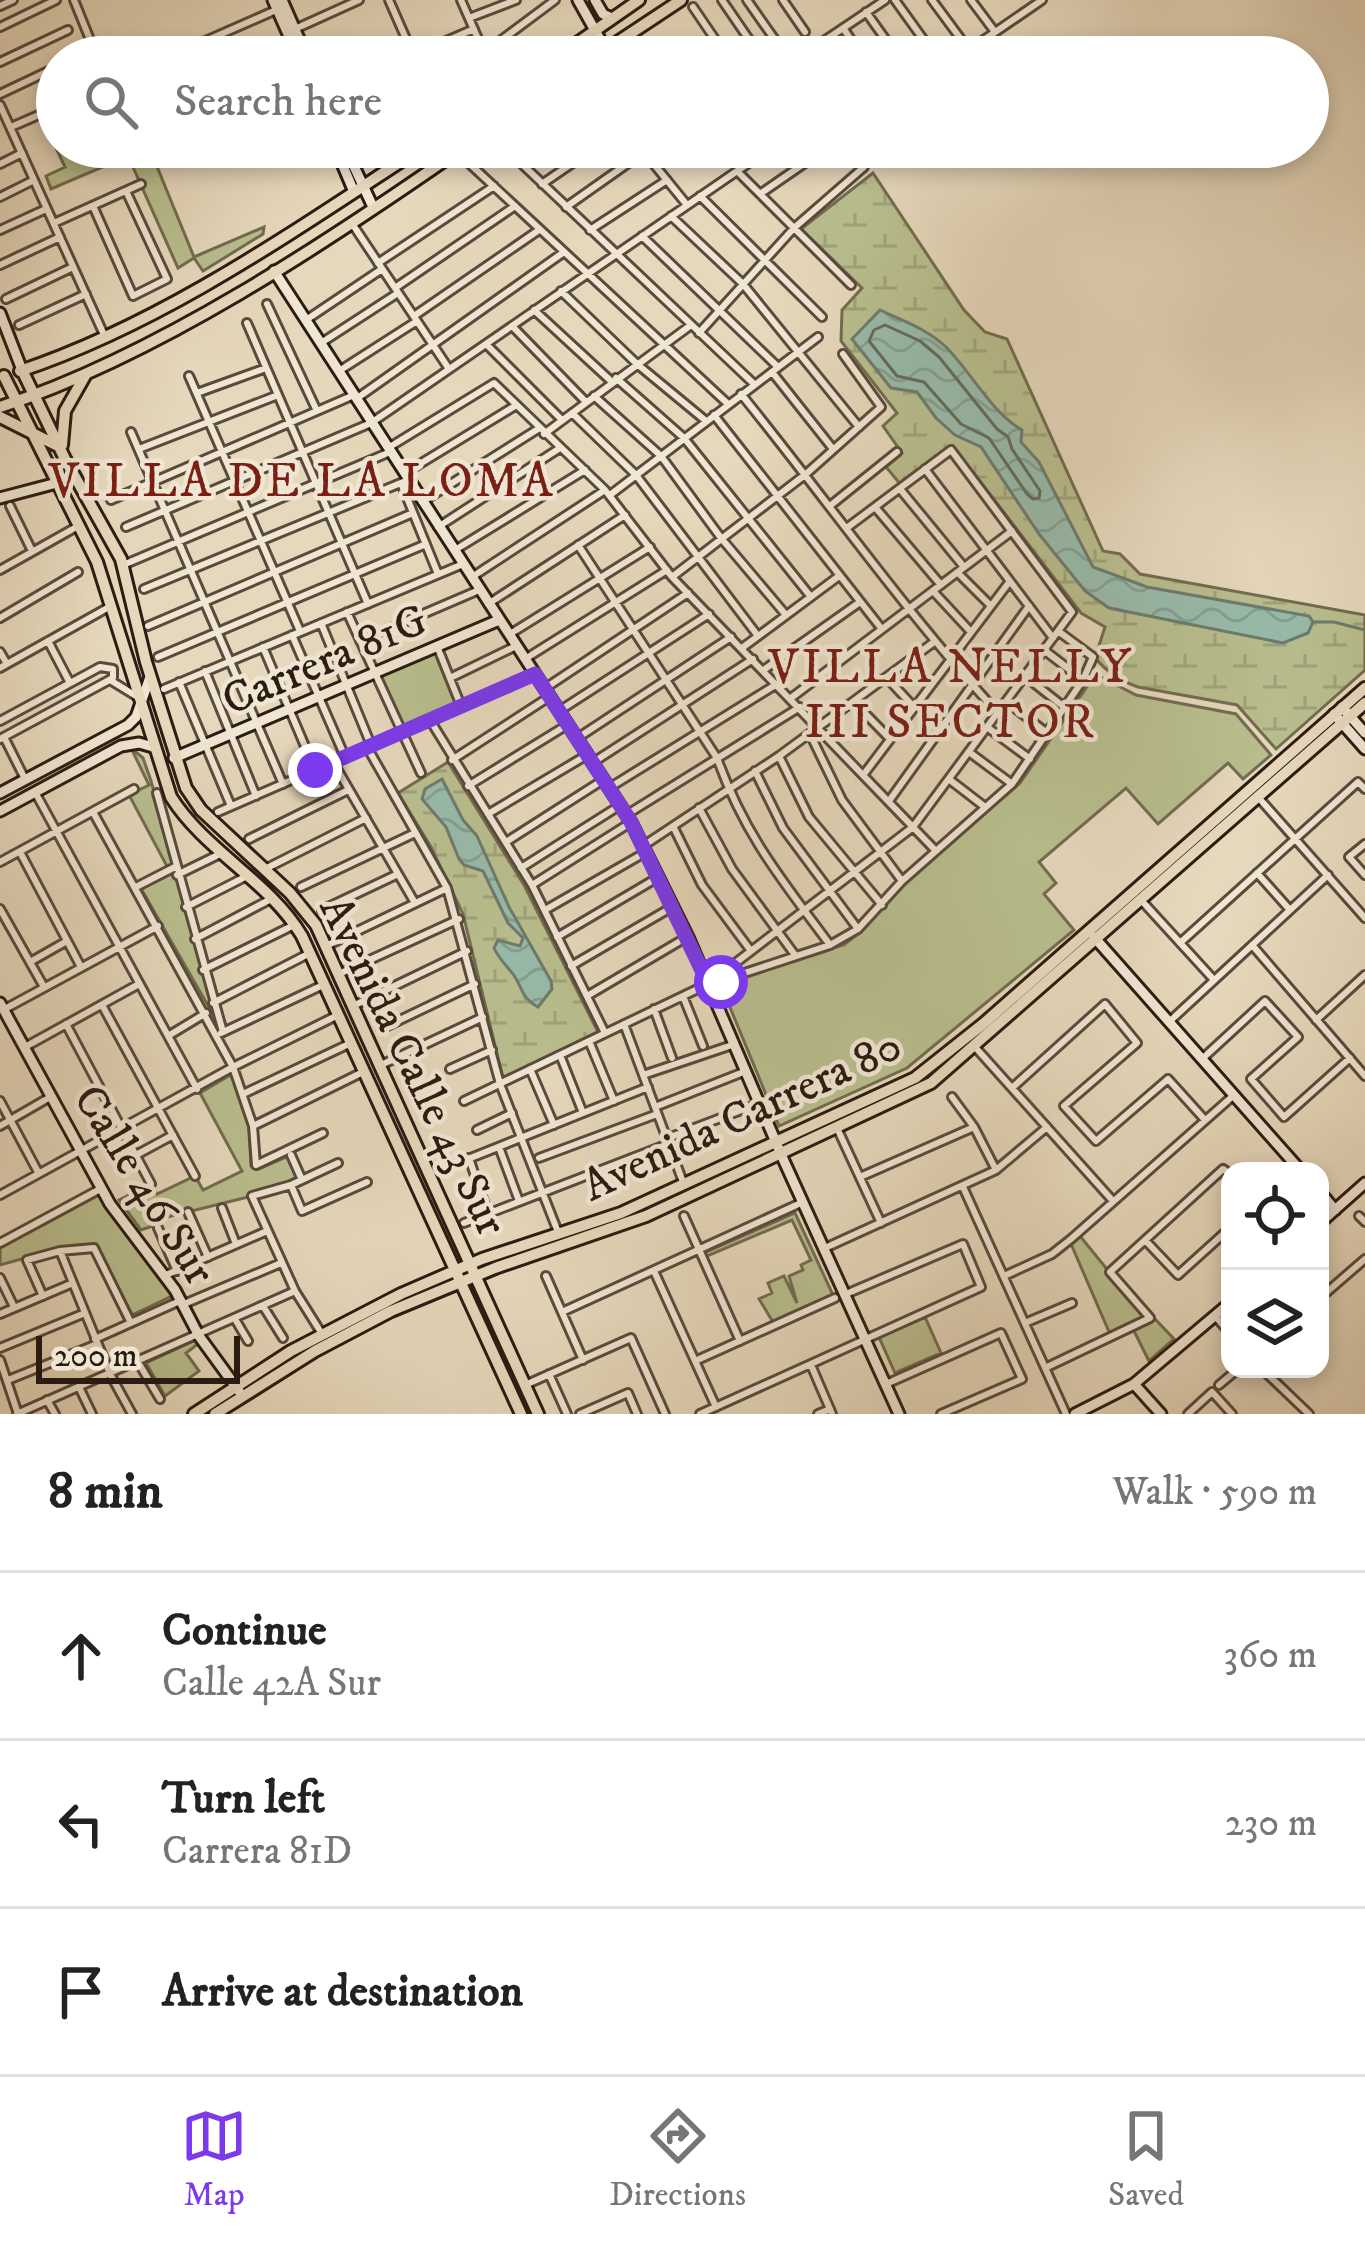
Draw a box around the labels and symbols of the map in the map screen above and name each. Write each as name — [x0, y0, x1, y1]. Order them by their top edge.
district label: VILLA DE LA LOMA — [47, 452, 556, 512]
street label: Carrera 81G — [214, 593, 436, 729]
district label: VILLA NELLY III SECTOR — [767, 638, 1134, 753]
route end — [288, 743, 342, 797]
street label: Avenida Calle 43 Sur — [306, 887, 519, 1246]
route start — [694, 955, 748, 1009]
street label: Avenida Carrera 80 — [574, 1018, 911, 1215]
street label: Calle 46 Sur — [60, 1075, 227, 1296]
scale bar — [36, 1330, 240, 1383]

